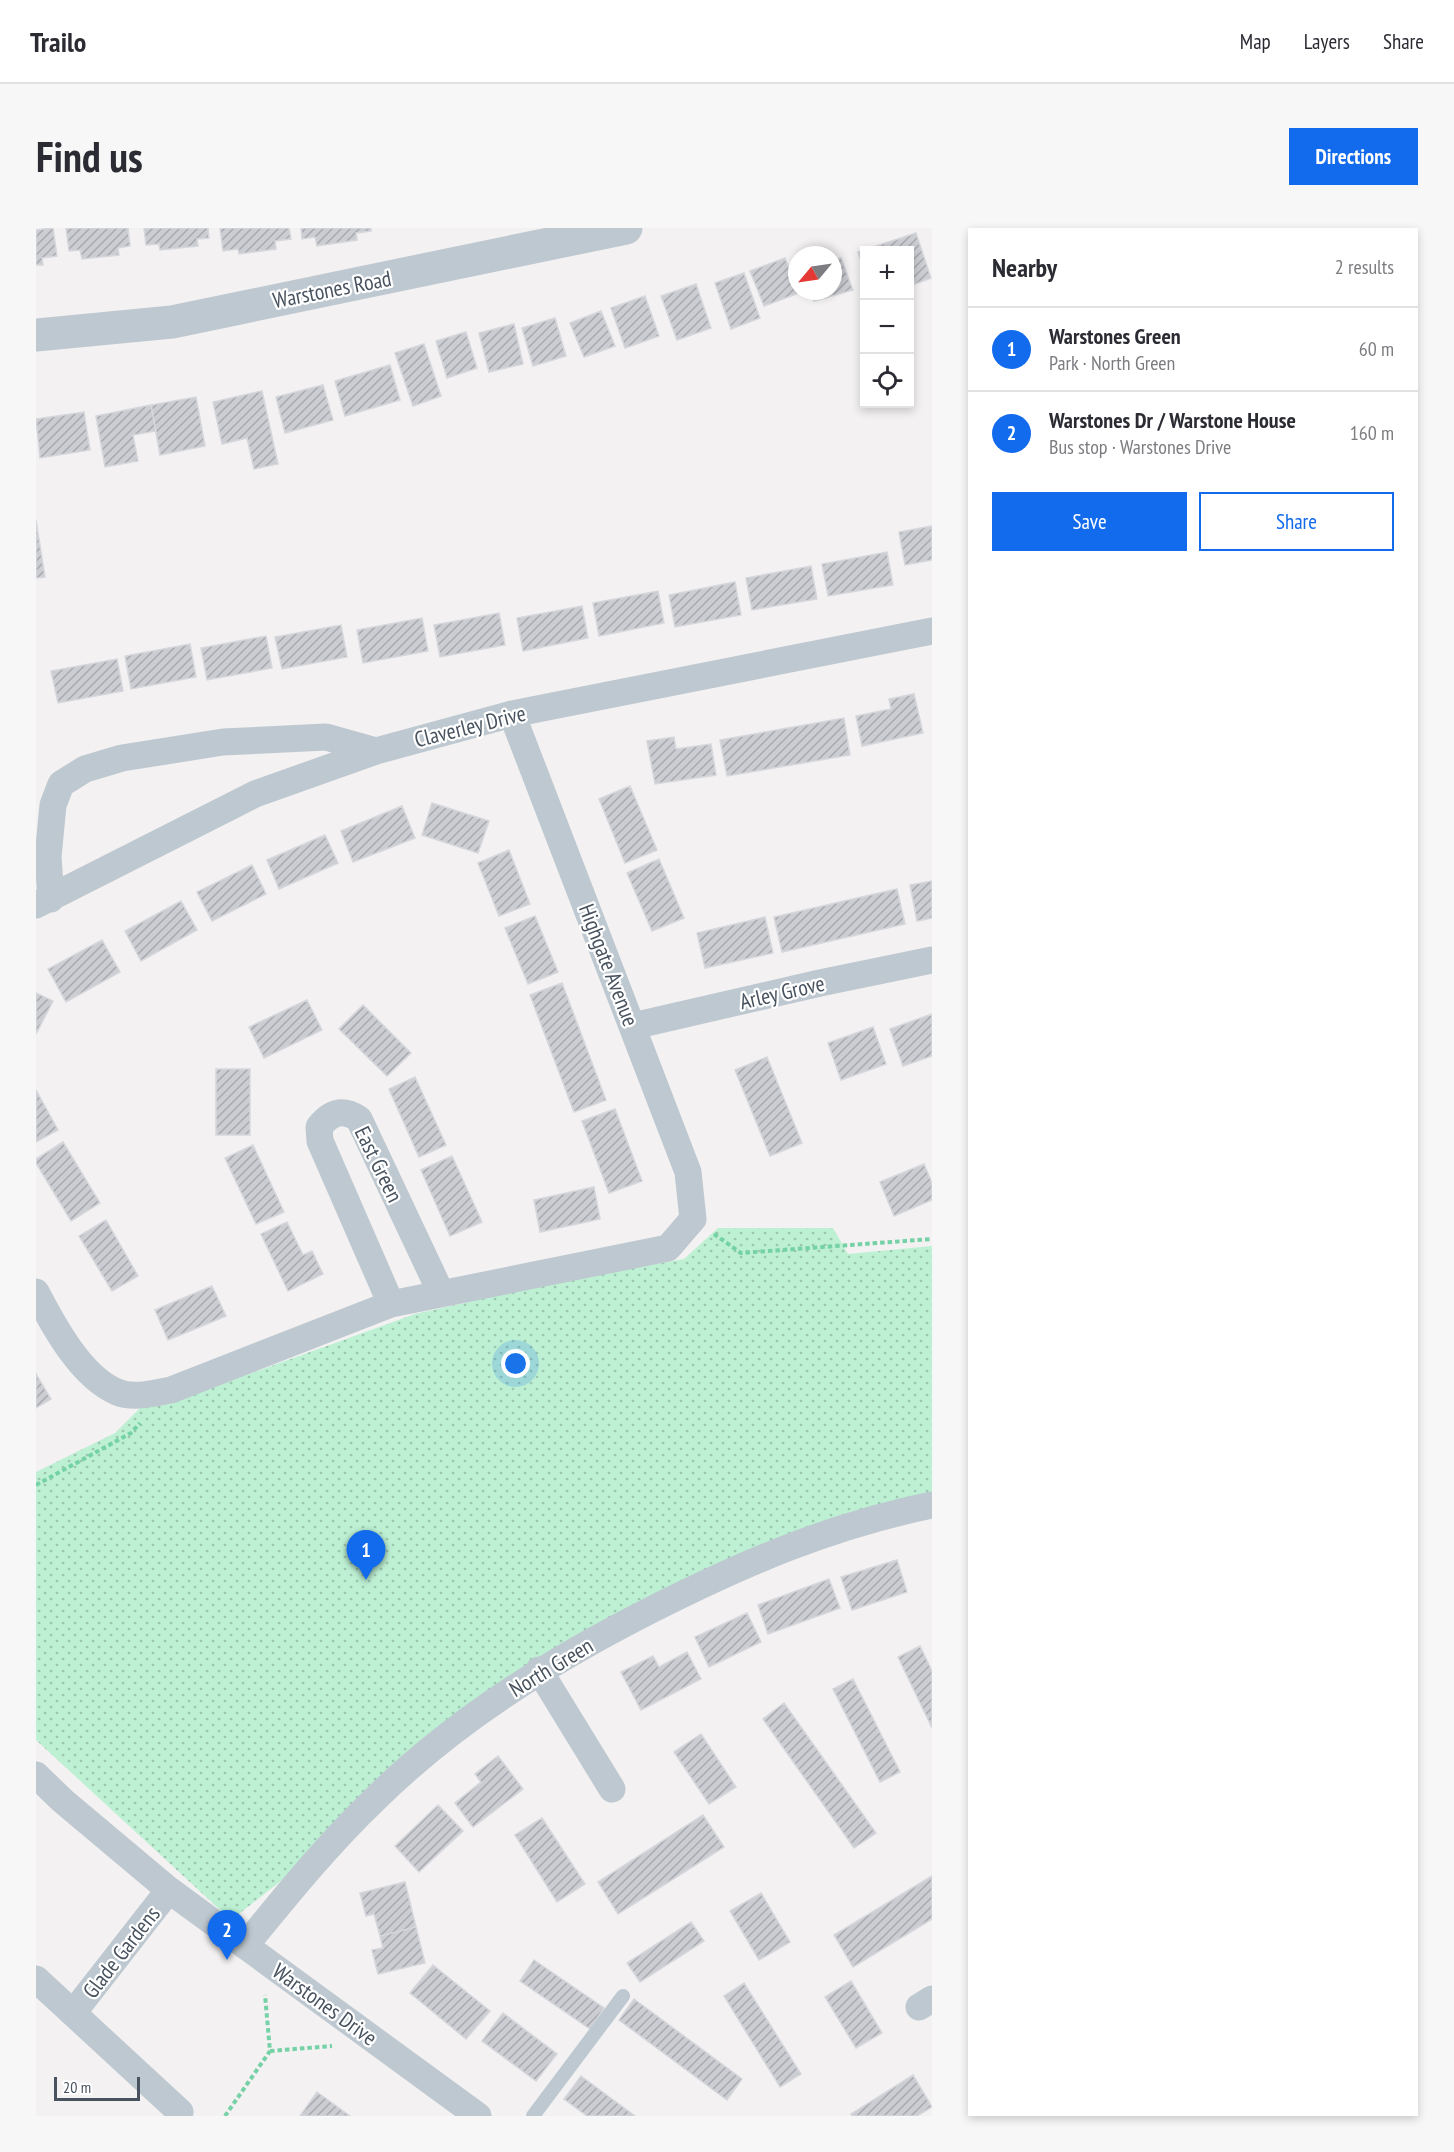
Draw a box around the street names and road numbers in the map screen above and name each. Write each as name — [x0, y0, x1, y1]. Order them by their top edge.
street label: Warstones Road — [270, 264, 394, 314]
street label: Claverley Drive — [411, 699, 529, 753]
street label: Highgate Avenue — [573, 900, 645, 1030]
street label: Arley Grove — [737, 969, 827, 1015]
street label: East Green — [349, 1122, 409, 1206]
street label: North Green — [504, 1631, 598, 1703]
street label: Glade Gardens — [76, 1900, 166, 2004]
street label: Warstones Drive — [267, 1957, 383, 2051]

